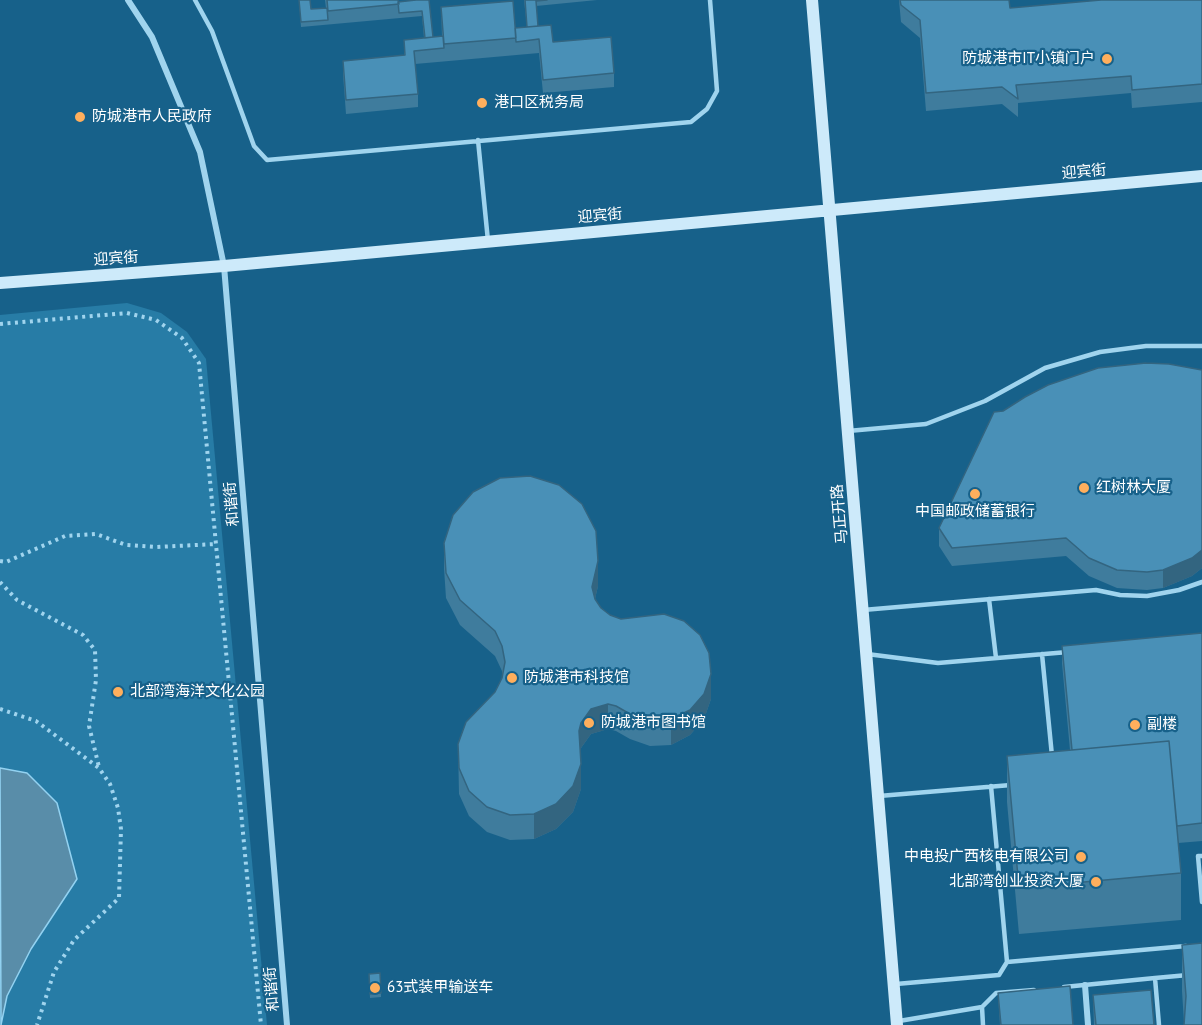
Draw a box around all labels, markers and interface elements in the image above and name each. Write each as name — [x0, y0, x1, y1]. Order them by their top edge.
place label: 防城港市IT小镇门户 — [962, 50, 1095, 68]
marker: 防城港市IT小镇门户 — [1100, 52, 1114, 66]
place label: 港口区税务局 — [494, 94, 584, 112]
marker: 港口区税务局 — [475, 96, 489, 110]
place label: 防城港市人民政府 — [92, 108, 212, 126]
marker: 防城港市人民政府 — [73, 110, 87, 124]
street label: 迎宾街 — [1061, 161, 1107, 183]
street label: 迎宾街 — [577, 205, 623, 227]
street label: 迎宾街 — [93, 248, 139, 270]
place label: 红树林大厦 — [1096, 479, 1171, 497]
street label: 和谐街 — [221, 481, 243, 527]
marker: 红树林大厦 — [1077, 481, 1091, 495]
street label: 马正开路 — [828, 483, 852, 545]
marker: 中国邮政储蓄银行 — [968, 487, 982, 501]
place label: 中国邮政储蓄银行 — [915, 503, 1035, 521]
place label: 防城港市科技馆 — [524, 669, 629, 687]
marker: 防城港市科技馆 — [505, 671, 519, 685]
place label: 北部湾海洋文化公园 — [130, 683, 265, 701]
marker: 北部湾海洋文化公园 — [111, 685, 125, 699]
place label: 防城港市图书馆 — [601, 714, 706, 732]
marker: 防城港市图书馆 — [582, 716, 596, 730]
place label: 副楼 — [1147, 716, 1177, 734]
marker: 副楼 — [1128, 718, 1142, 732]
place label: 中电投广西核电有限公司 — [904, 848, 1069, 866]
marker: 中电投广西核电有限公司 — [1074, 850, 1088, 864]
place label: 北部湾创业投资大厦 — [949, 873, 1084, 891]
marker: 北部湾创业投资大厦 — [1089, 875, 1103, 889]
street label: 和谐街 — [261, 966, 283, 1012]
place label: 63式装甲输送车 — [387, 979, 493, 997]
marker: 63式装甲输送车 — [368, 981, 382, 995]

